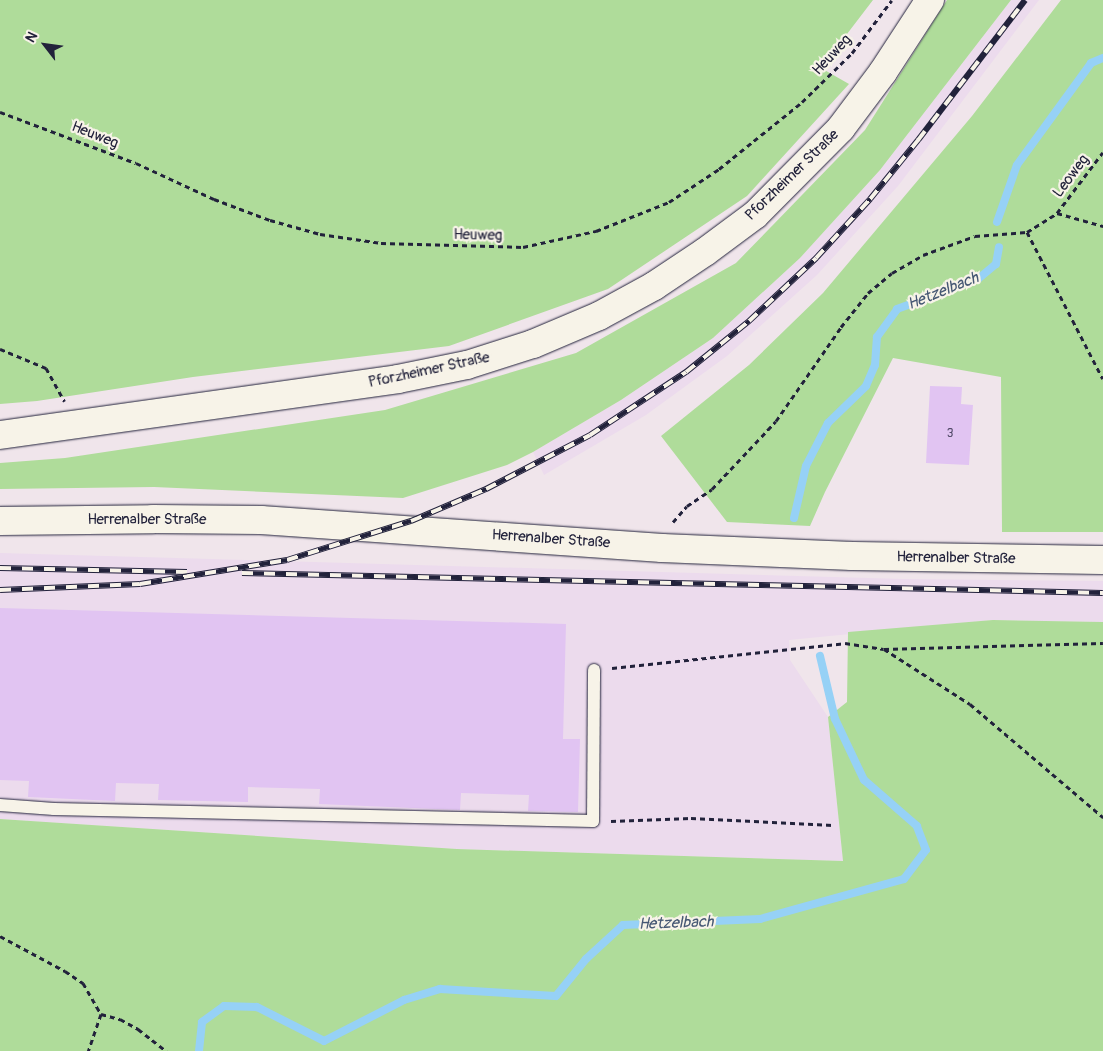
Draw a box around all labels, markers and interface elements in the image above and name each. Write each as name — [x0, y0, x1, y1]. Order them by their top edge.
north arrow — [20, 20, 70, 70]
text: N — [22, 29, 41, 46]
street label: Heuweg — [809, 31, 855, 79]
street label: Heuweg — [69, 117, 121, 153]
street label: Pforzheimer Straße — [741, 126, 843, 224]
street label: Leoweg — [1049, 151, 1093, 201]
street label: Heuweg — [453, 226, 503, 244]
water label: Hetzelbach — [905, 268, 981, 314]
street label: Pforzheimer Straße — [367, 348, 491, 392]
house number: 3 — [947, 427, 953, 441]
street label: Herrenalber Straße — [88, 511, 206, 529]
street label: Herrenalber Straße — [491, 526, 611, 552]
street label: Herrenalber Straße — [896, 548, 1016, 568]
water label: Hetzelbach — [638, 912, 714, 934]

